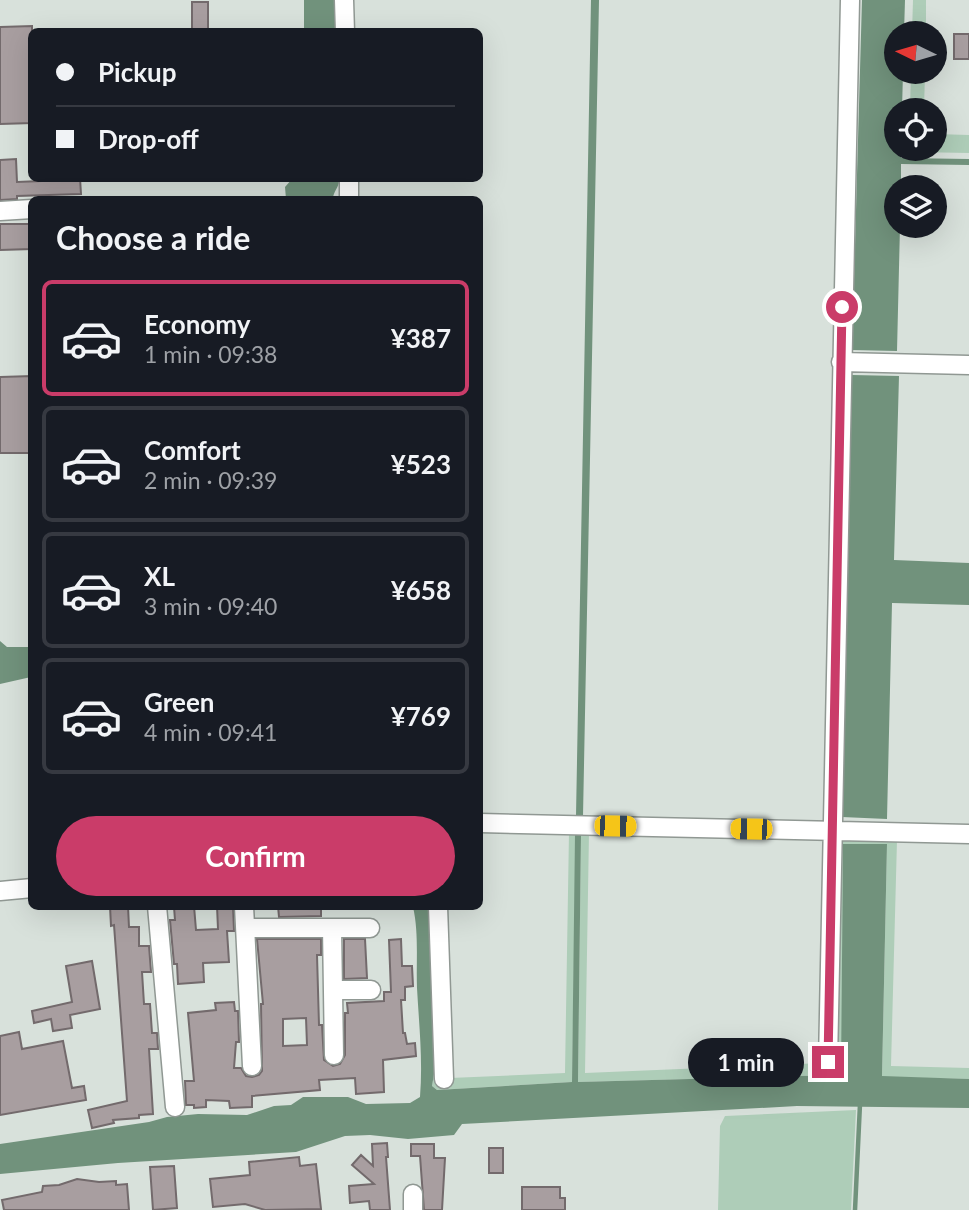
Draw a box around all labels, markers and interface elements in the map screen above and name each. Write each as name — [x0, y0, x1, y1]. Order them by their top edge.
north arrow — [884, 21, 947, 84]
map controls — [884, 21, 947, 238]
text: Pickup — [98, 56, 177, 88]
button: locate — [884, 98, 947, 161]
text: Drop-off — [98, 123, 199, 155]
button: layers — [884, 175, 947, 238]
text: Choose a ride — [56, 218, 250, 257]
route start — [826, 291, 858, 323]
icon: car — [60, 307, 123, 370]
text: Economy — [144, 308, 250, 340]
text: ¥387 — [391, 322, 451, 354]
text: 1 min · 09:38 — [144, 340, 277, 368]
icon: car — [60, 433, 123, 496]
text: Comfort — [144, 434, 241, 466]
text: ¥523 — [391, 448, 451, 480]
text: 2 min · 09:39 — [144, 466, 277, 494]
icon: car — [60, 559, 123, 622]
text: XL — [144, 560, 175, 592]
text: ¥658 — [391, 574, 451, 606]
text: 3 min · 09:40 — [144, 592, 277, 620]
icon: car — [60, 685, 123, 748]
text: Green — [144, 686, 214, 718]
text: ¥769 — [391, 700, 451, 732]
text: 4 min · 09:41 — [144, 718, 277, 746]
car — [594, 815, 637, 837]
button: Confirm — [56, 816, 455, 896]
car — [730, 818, 773, 840]
callout: 1 min — [688, 1038, 804, 1086]
route end — [812, 1046, 844, 1078]
text: 1 min — [717, 1048, 775, 1076]

